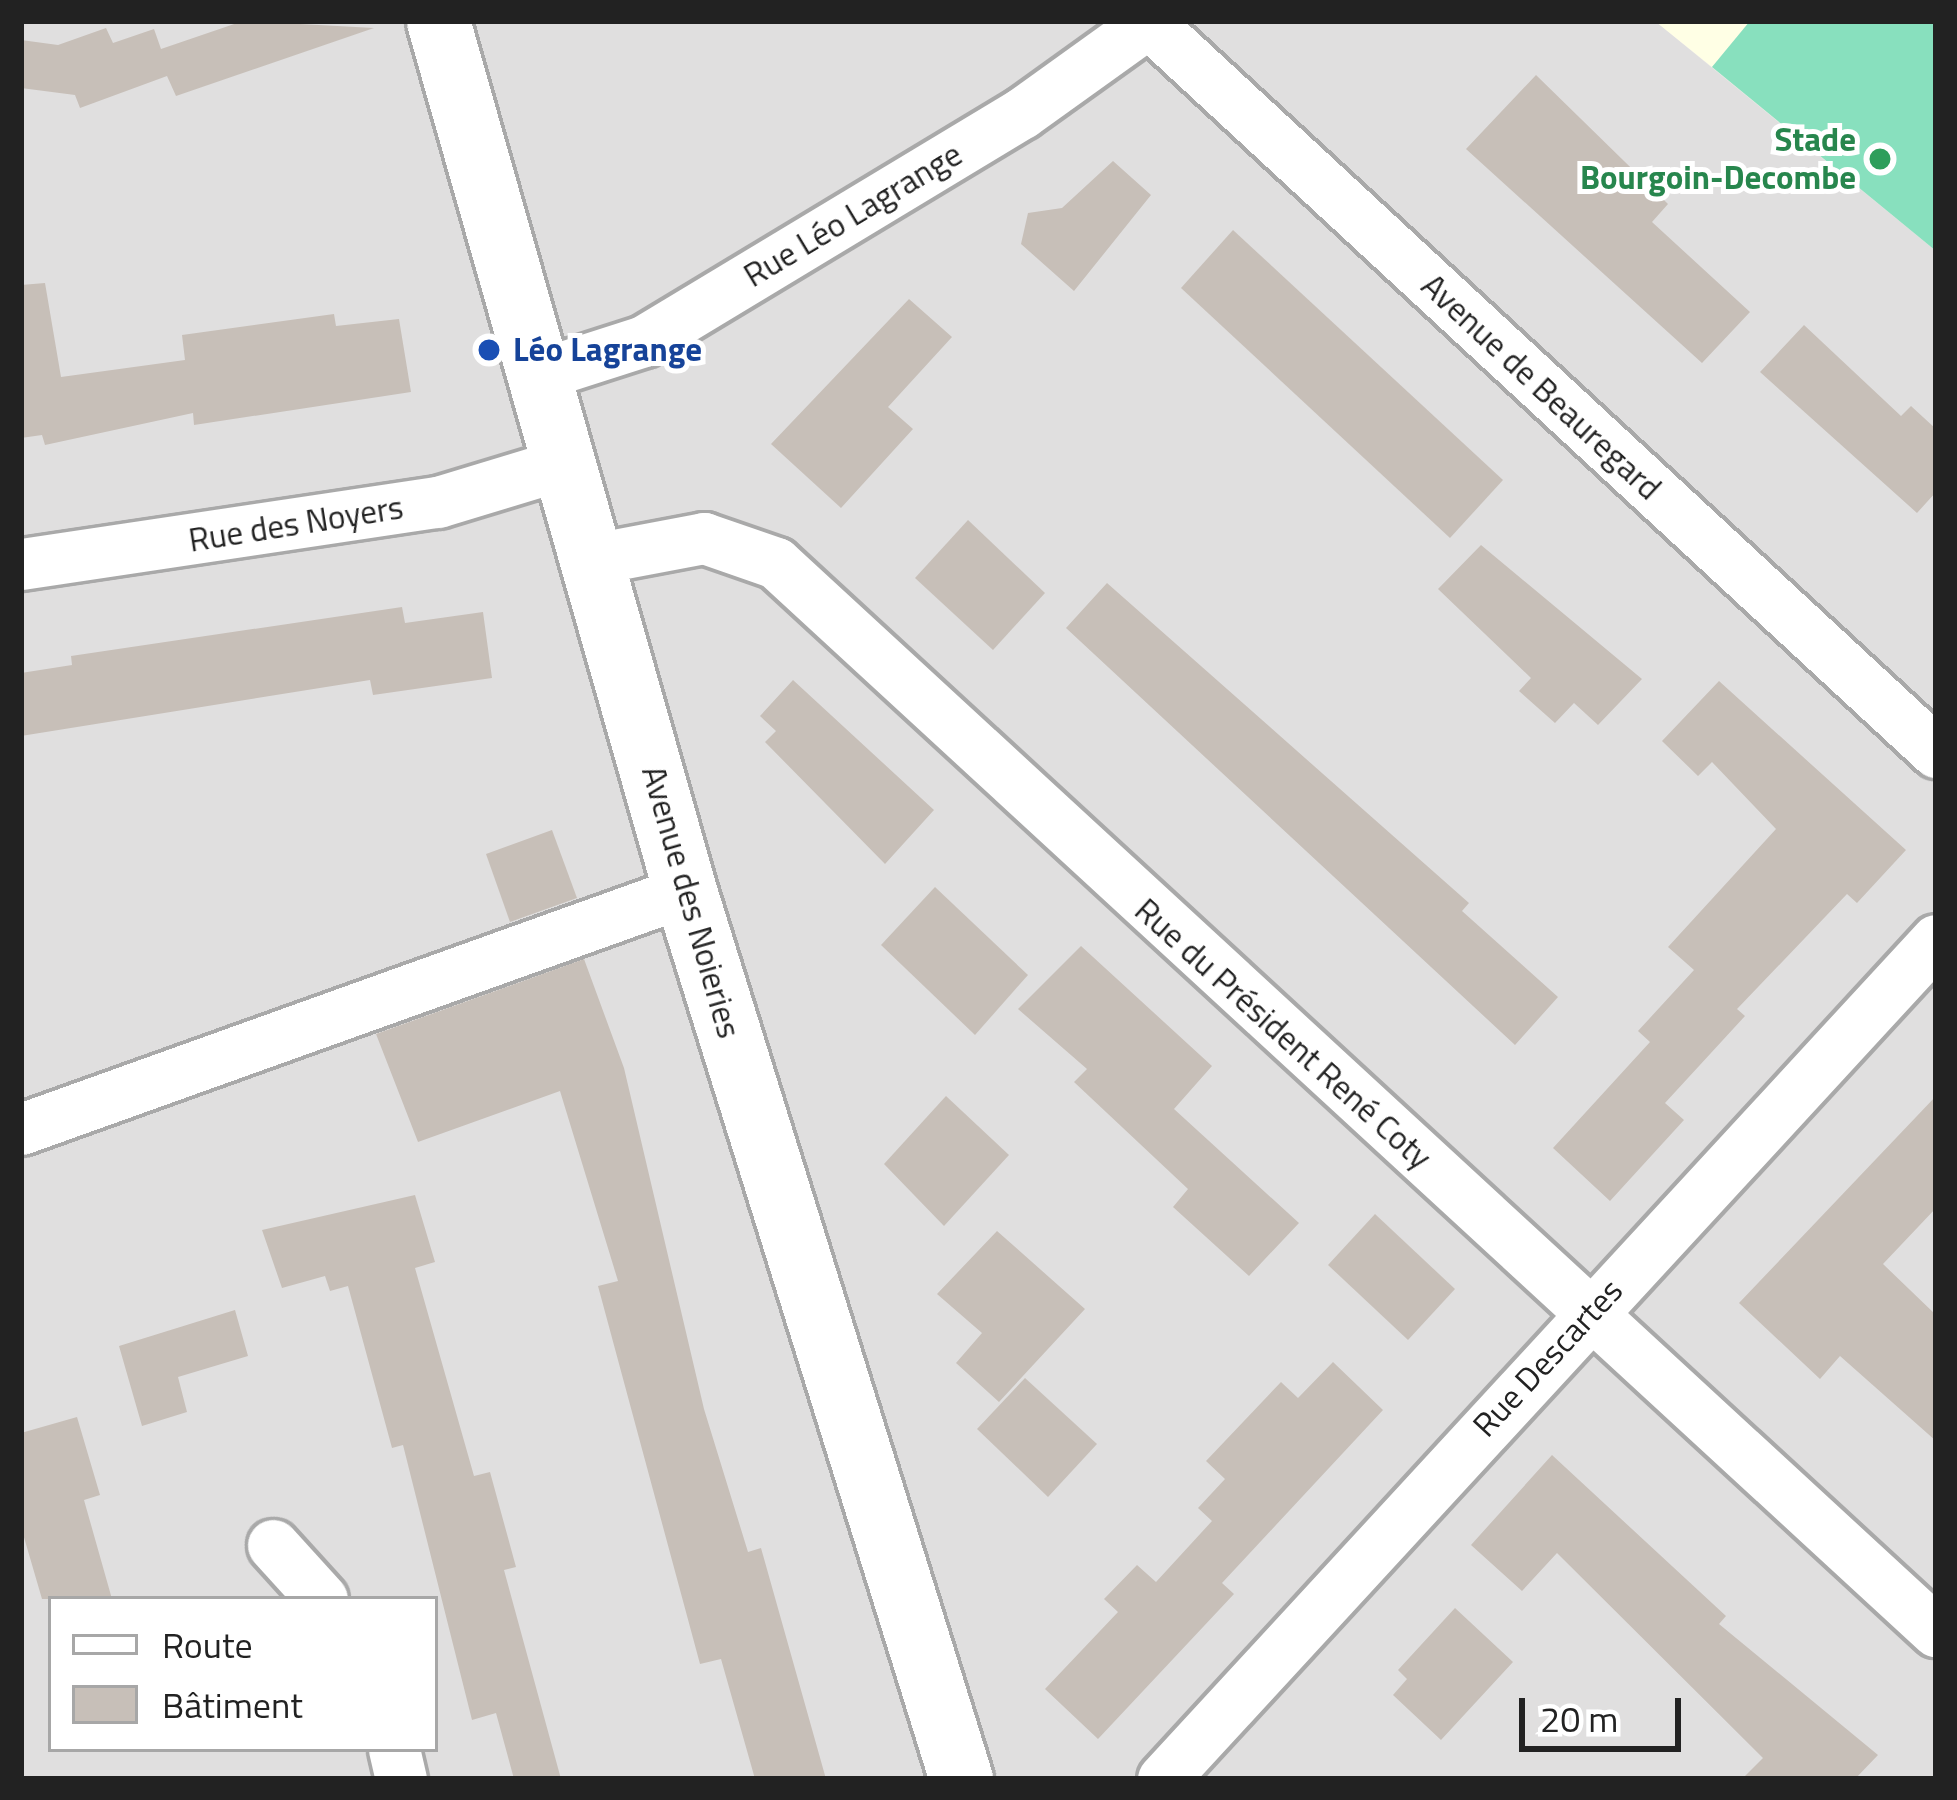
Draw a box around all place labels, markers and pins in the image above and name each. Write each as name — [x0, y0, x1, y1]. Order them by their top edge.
place label: Stade Bourgoin-Decombe — [1580, 120, 1856, 198]
marker: Stade Bourgoin-Decombe — [1867, 146, 1893, 172]
place label: Léo Lagrange — [513, 330, 702, 370]
marker: Léo Lagrange — [476, 337, 502, 363]

